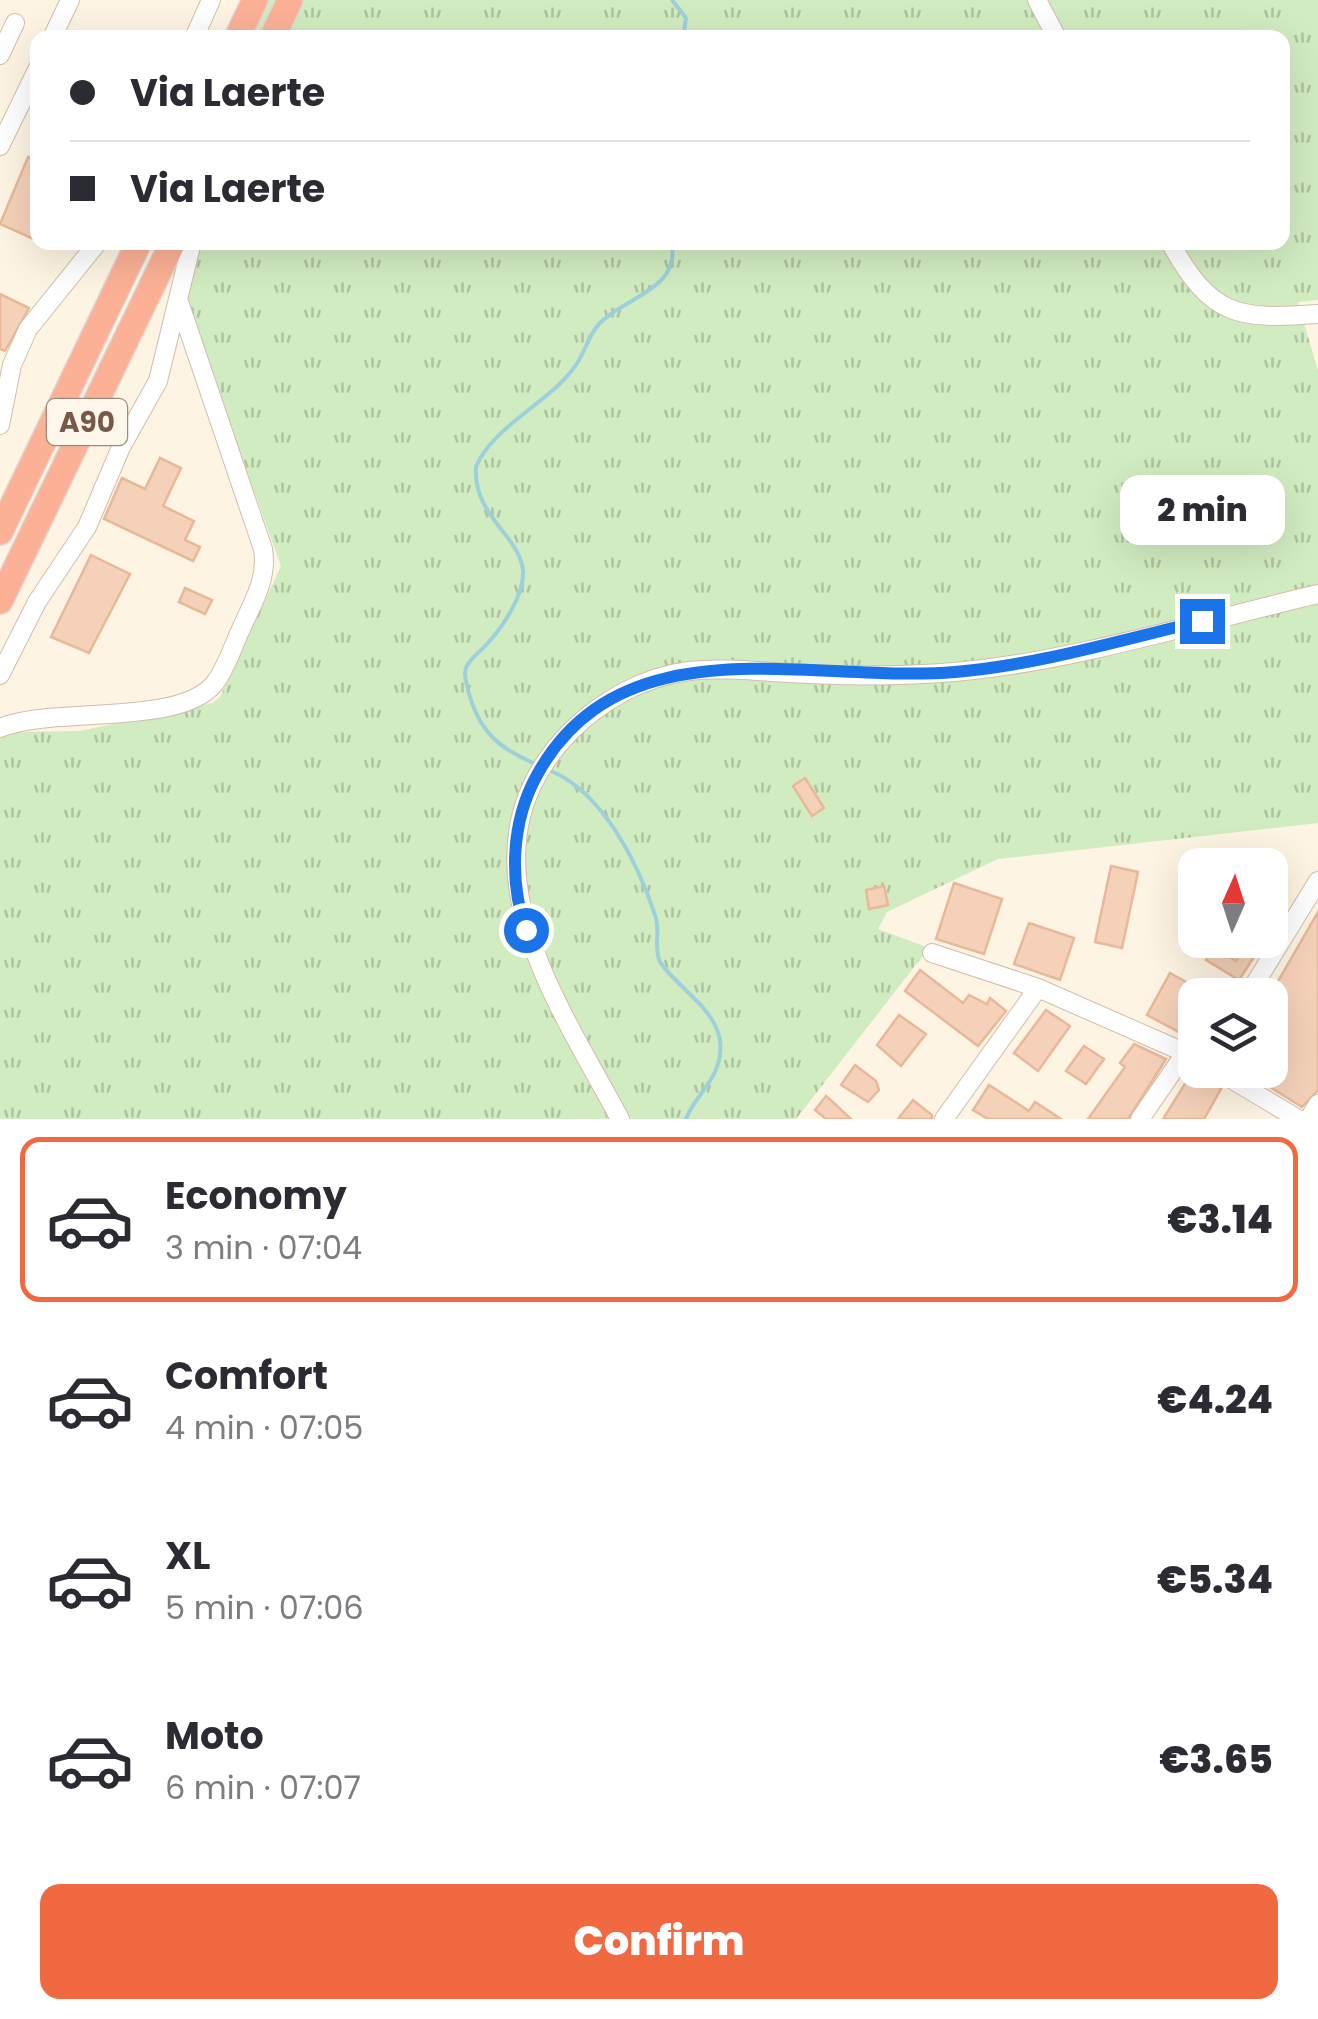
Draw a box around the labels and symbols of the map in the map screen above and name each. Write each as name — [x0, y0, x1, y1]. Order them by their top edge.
road number: A90 — [47, 399, 127, 445]
callout: 2 min — [1120, 476, 1284, 546]
route end — [1180, 599, 1225, 644]
north arrow — [1178, 848, 1288, 958]
route start — [504, 908, 549, 953]

